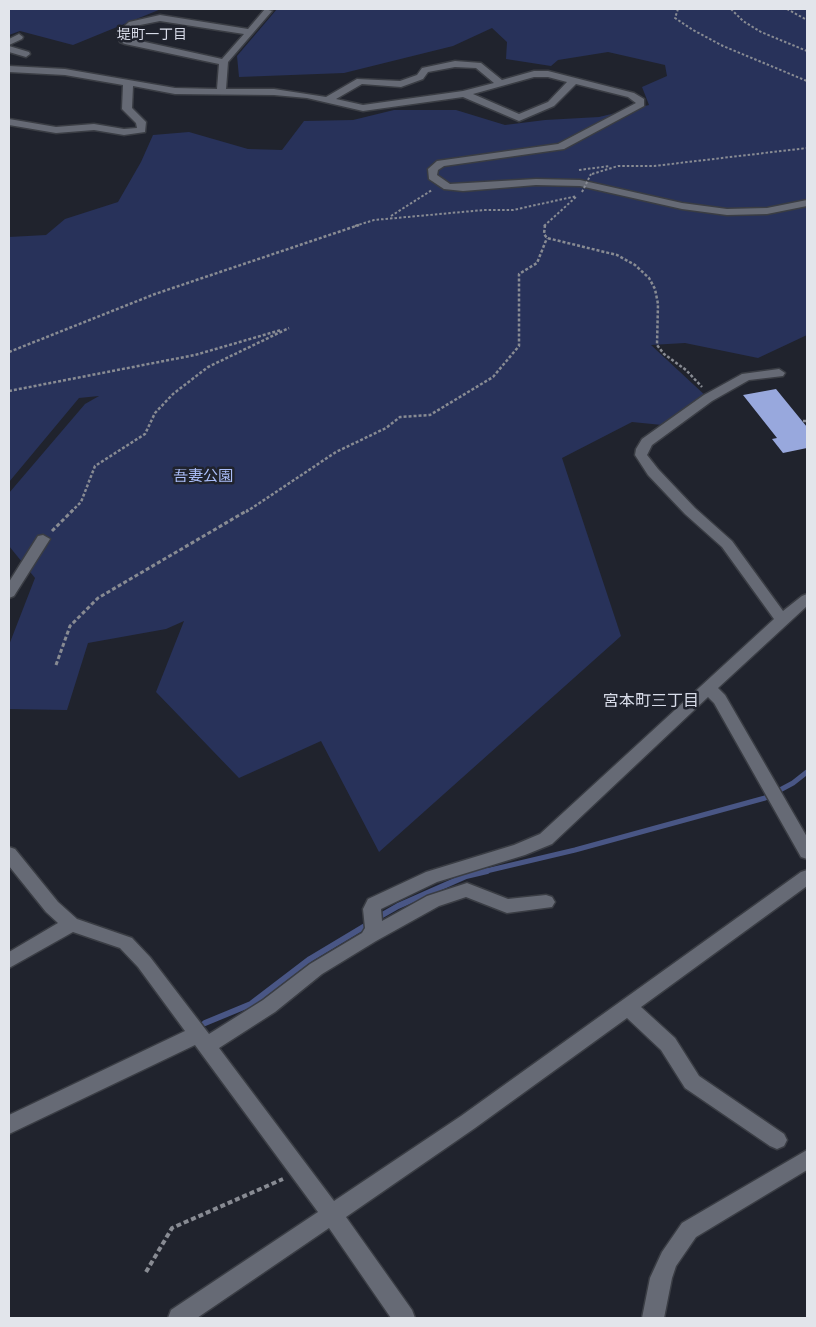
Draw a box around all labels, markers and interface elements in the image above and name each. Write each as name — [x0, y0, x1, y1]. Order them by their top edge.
district label: 堤町一丁目 — [117, 27, 187, 43]
park label: 吾妻公園 — [173, 468, 233, 486]
district label: 宮本町三丁目 — [603, 692, 699, 712]

